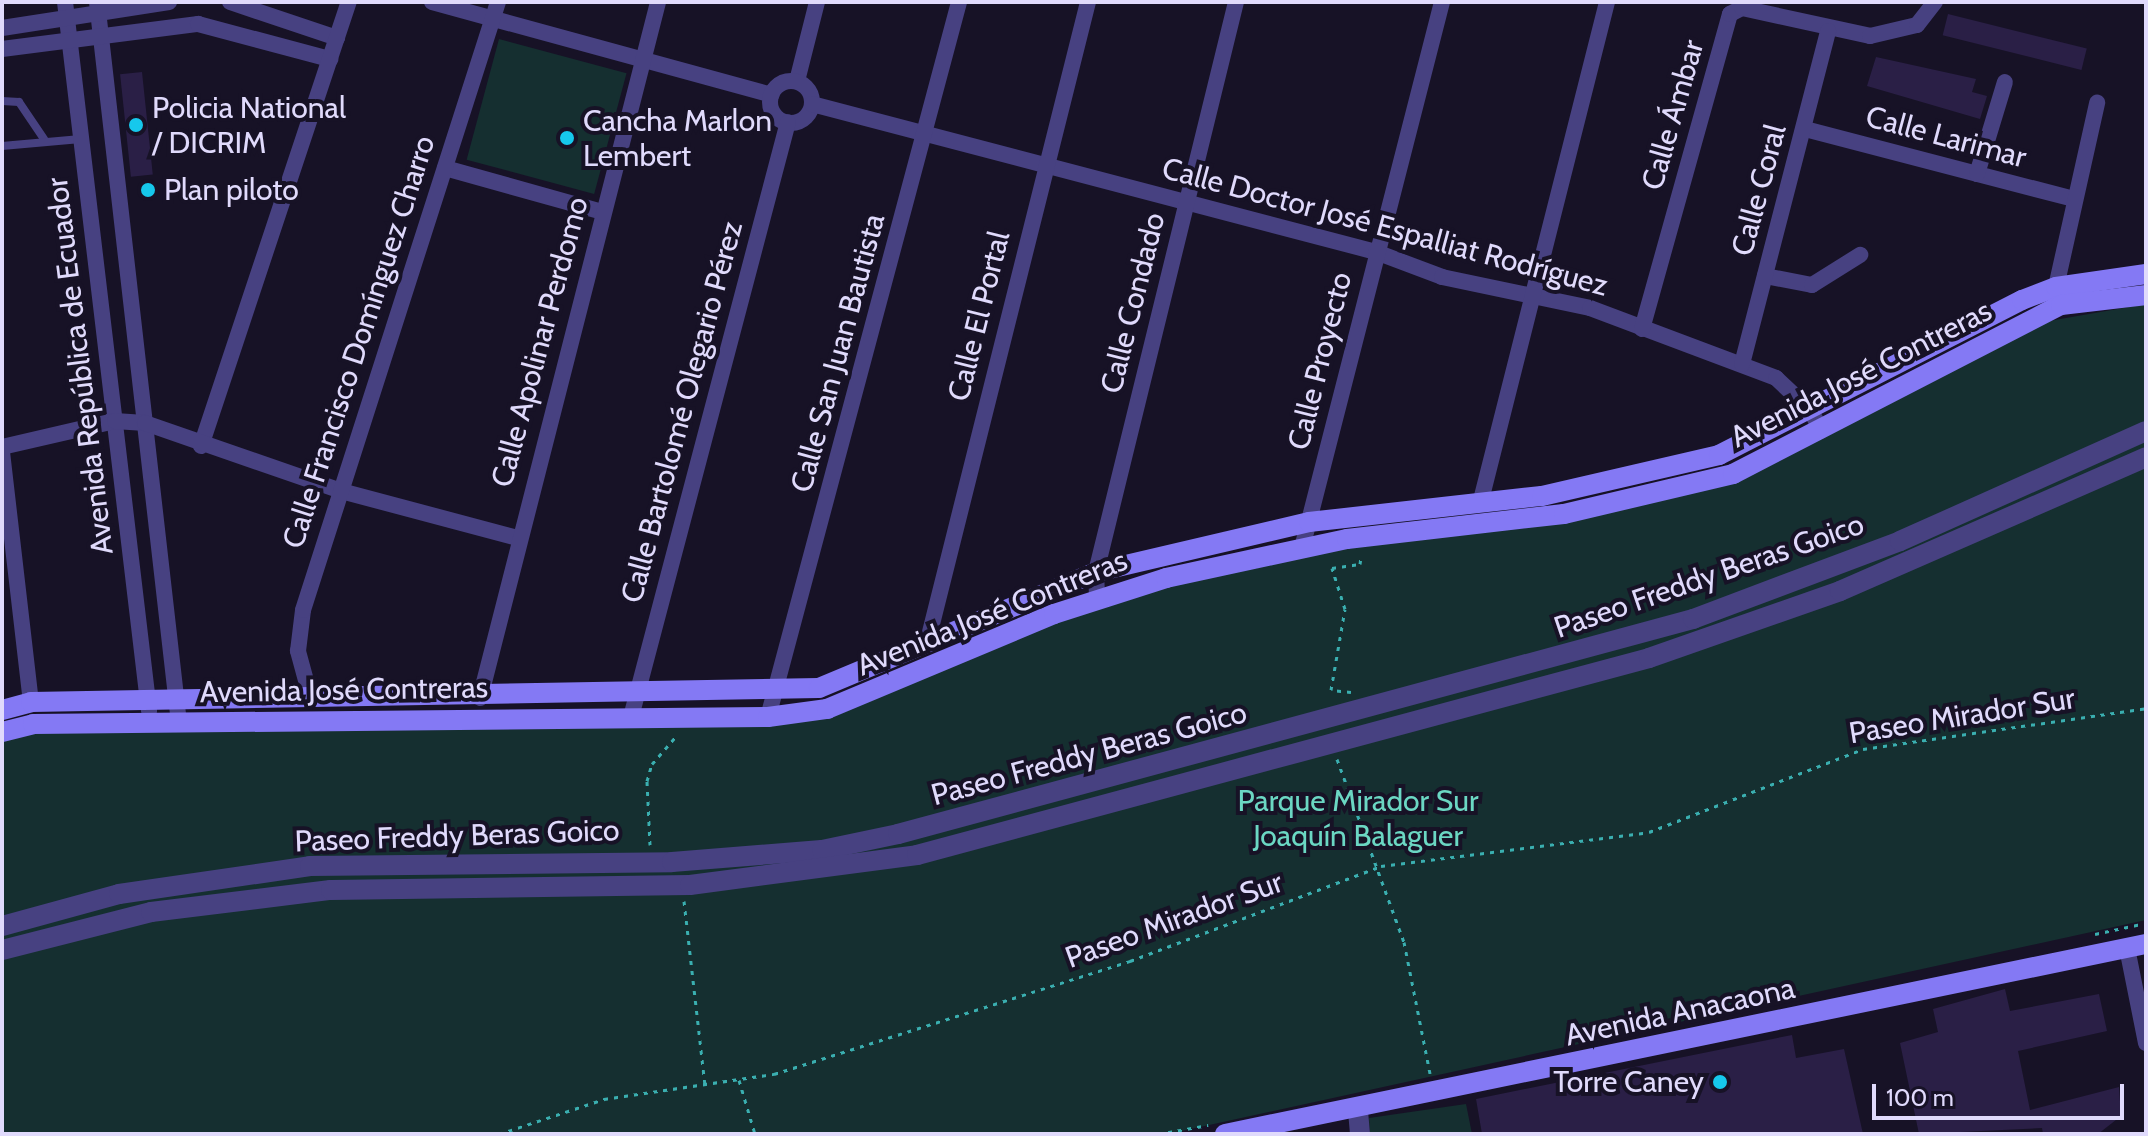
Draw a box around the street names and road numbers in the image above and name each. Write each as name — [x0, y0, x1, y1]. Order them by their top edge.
street label: Calle Ámbar — [1634, 36, 1712, 194]
street label: Calle Larimar — [1862, 98, 2030, 176]
street label: Calle Coral — [1724, 120, 1794, 260]
street label: Calle Francisco Domínguez Charro — [275, 131, 443, 553]
street label: Calle Doctor José Espalliat Rodríguez — [1158, 150, 1612, 304]
street label: Avenida República de Ecuador — [39, 175, 121, 557]
street label: Calle Apolinar Perdomo — [484, 193, 596, 491]
street label: Calle Condado — [1093, 209, 1173, 397]
street label: Calle San Juan Bautista — [783, 210, 893, 496]
street label: Calle Bartolomé Olegario Pérez — [614, 217, 750, 607]
street label: Calle El Portal — [941, 227, 1017, 405]
street label: Calle Proyecto — [1281, 269, 1359, 453]
street label: Avenida José Contreras — [1724, 293, 1998, 455]
street label: Paseo Freddy Beras Goico — [1549, 506, 1869, 646]
street label: Avenida José Contreras — [852, 542, 1132, 684]
street label: Avenida José Contreras — [200, 669, 488, 711]
street label: Paseo Mirador Sur — [1846, 680, 2078, 752]
street label: Paseo Freddy Beras Goico — [927, 695, 1251, 813]
street label: Paseo Freddy Beras Goico — [294, 812, 620, 860]
street label: Paseo Mirador Sur — [1061, 864, 1287, 976]
street label: Avenida Anacaona — [1562, 970, 1798, 1054]

